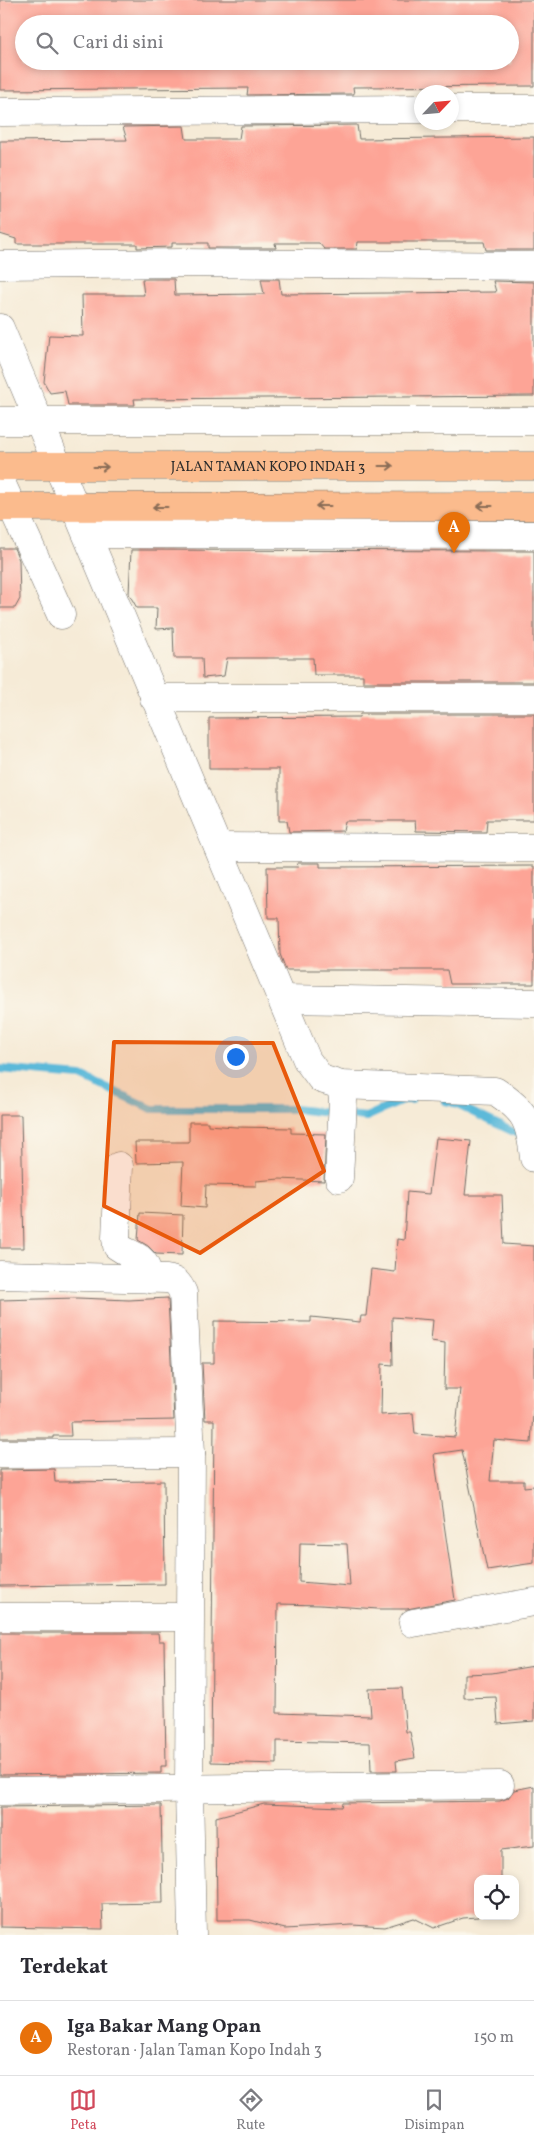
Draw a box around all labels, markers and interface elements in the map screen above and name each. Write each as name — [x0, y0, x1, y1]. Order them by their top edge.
search box — [15, 15, 519, 70]
icon: search — [33, 29, 61, 57]
text: Cari di sini — [73, 30, 164, 56]
north arrow — [414, 85, 459, 130]
street label: JALAN TAMAN KOPO INDAH 3 — [171, 458, 365, 477]
one-way arrow — [378, 461, 394, 471]
one-way arrow — [92, 462, 109, 472]
one-way arrow — [478, 501, 494, 511]
one-way arrow — [153, 502, 169, 512]
one-way arrow — [315, 502, 331, 511]
pin: A — [438, 512, 470, 553]
your location — [223, 1044, 249, 1070]
map controls — [474, 1875, 519, 1920]
button: locate — [474, 1875, 519, 1920]
text: Terdekat — [20, 1953, 108, 1982]
text: Iga Bakar Mang Opan — [67, 2014, 261, 2040]
text: A — [30, 2027, 42, 2049]
text: 150 m — [473, 2027, 514, 2049]
text: Restoran · Jalan Taman Kopo Indah 3 — [67, 2040, 322, 2062]
tab: Peta — [69, 2086, 97, 2135]
tab: Rute — [236, 2086, 265, 2135]
tab: Disimpan — [404, 2086, 465, 2135]

